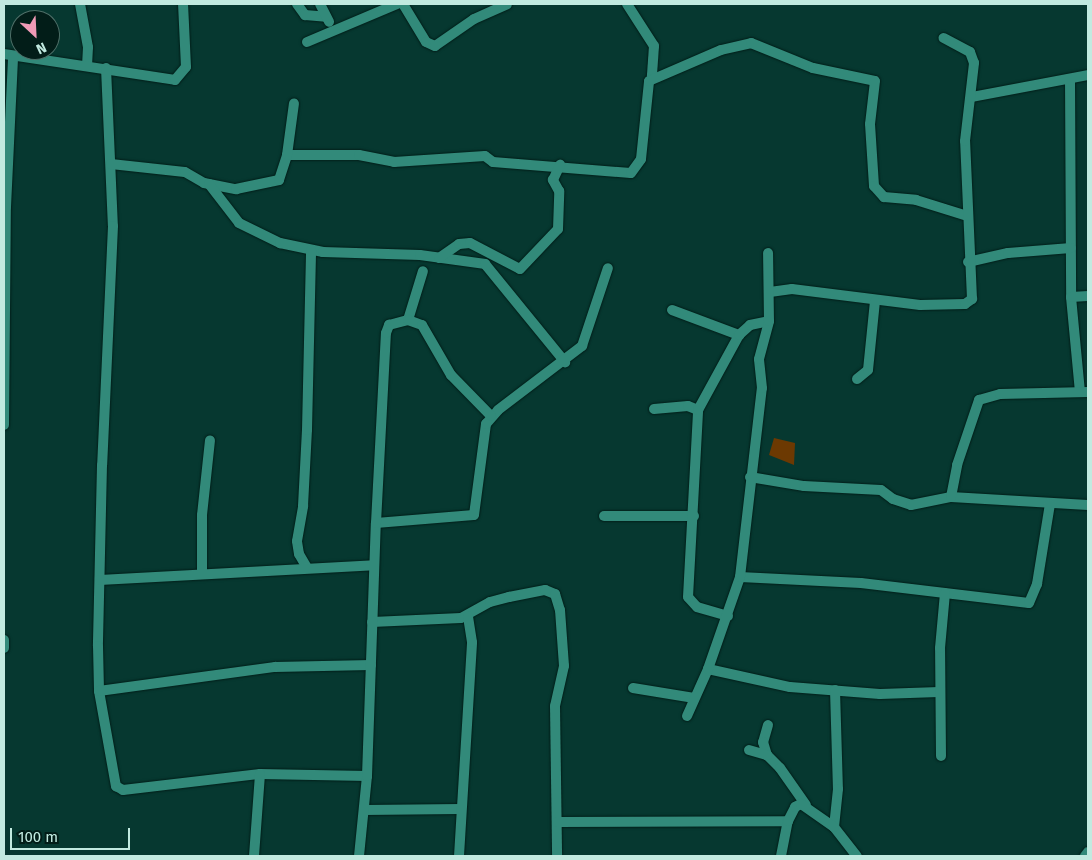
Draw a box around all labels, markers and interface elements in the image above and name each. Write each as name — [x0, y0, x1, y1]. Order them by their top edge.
north arrow — [10, 10, 60, 60]
text: N — [33, 38, 49, 58]
scale bar — [12, 818, 132, 850]
text: 100 m — [18, 828, 58, 846]

